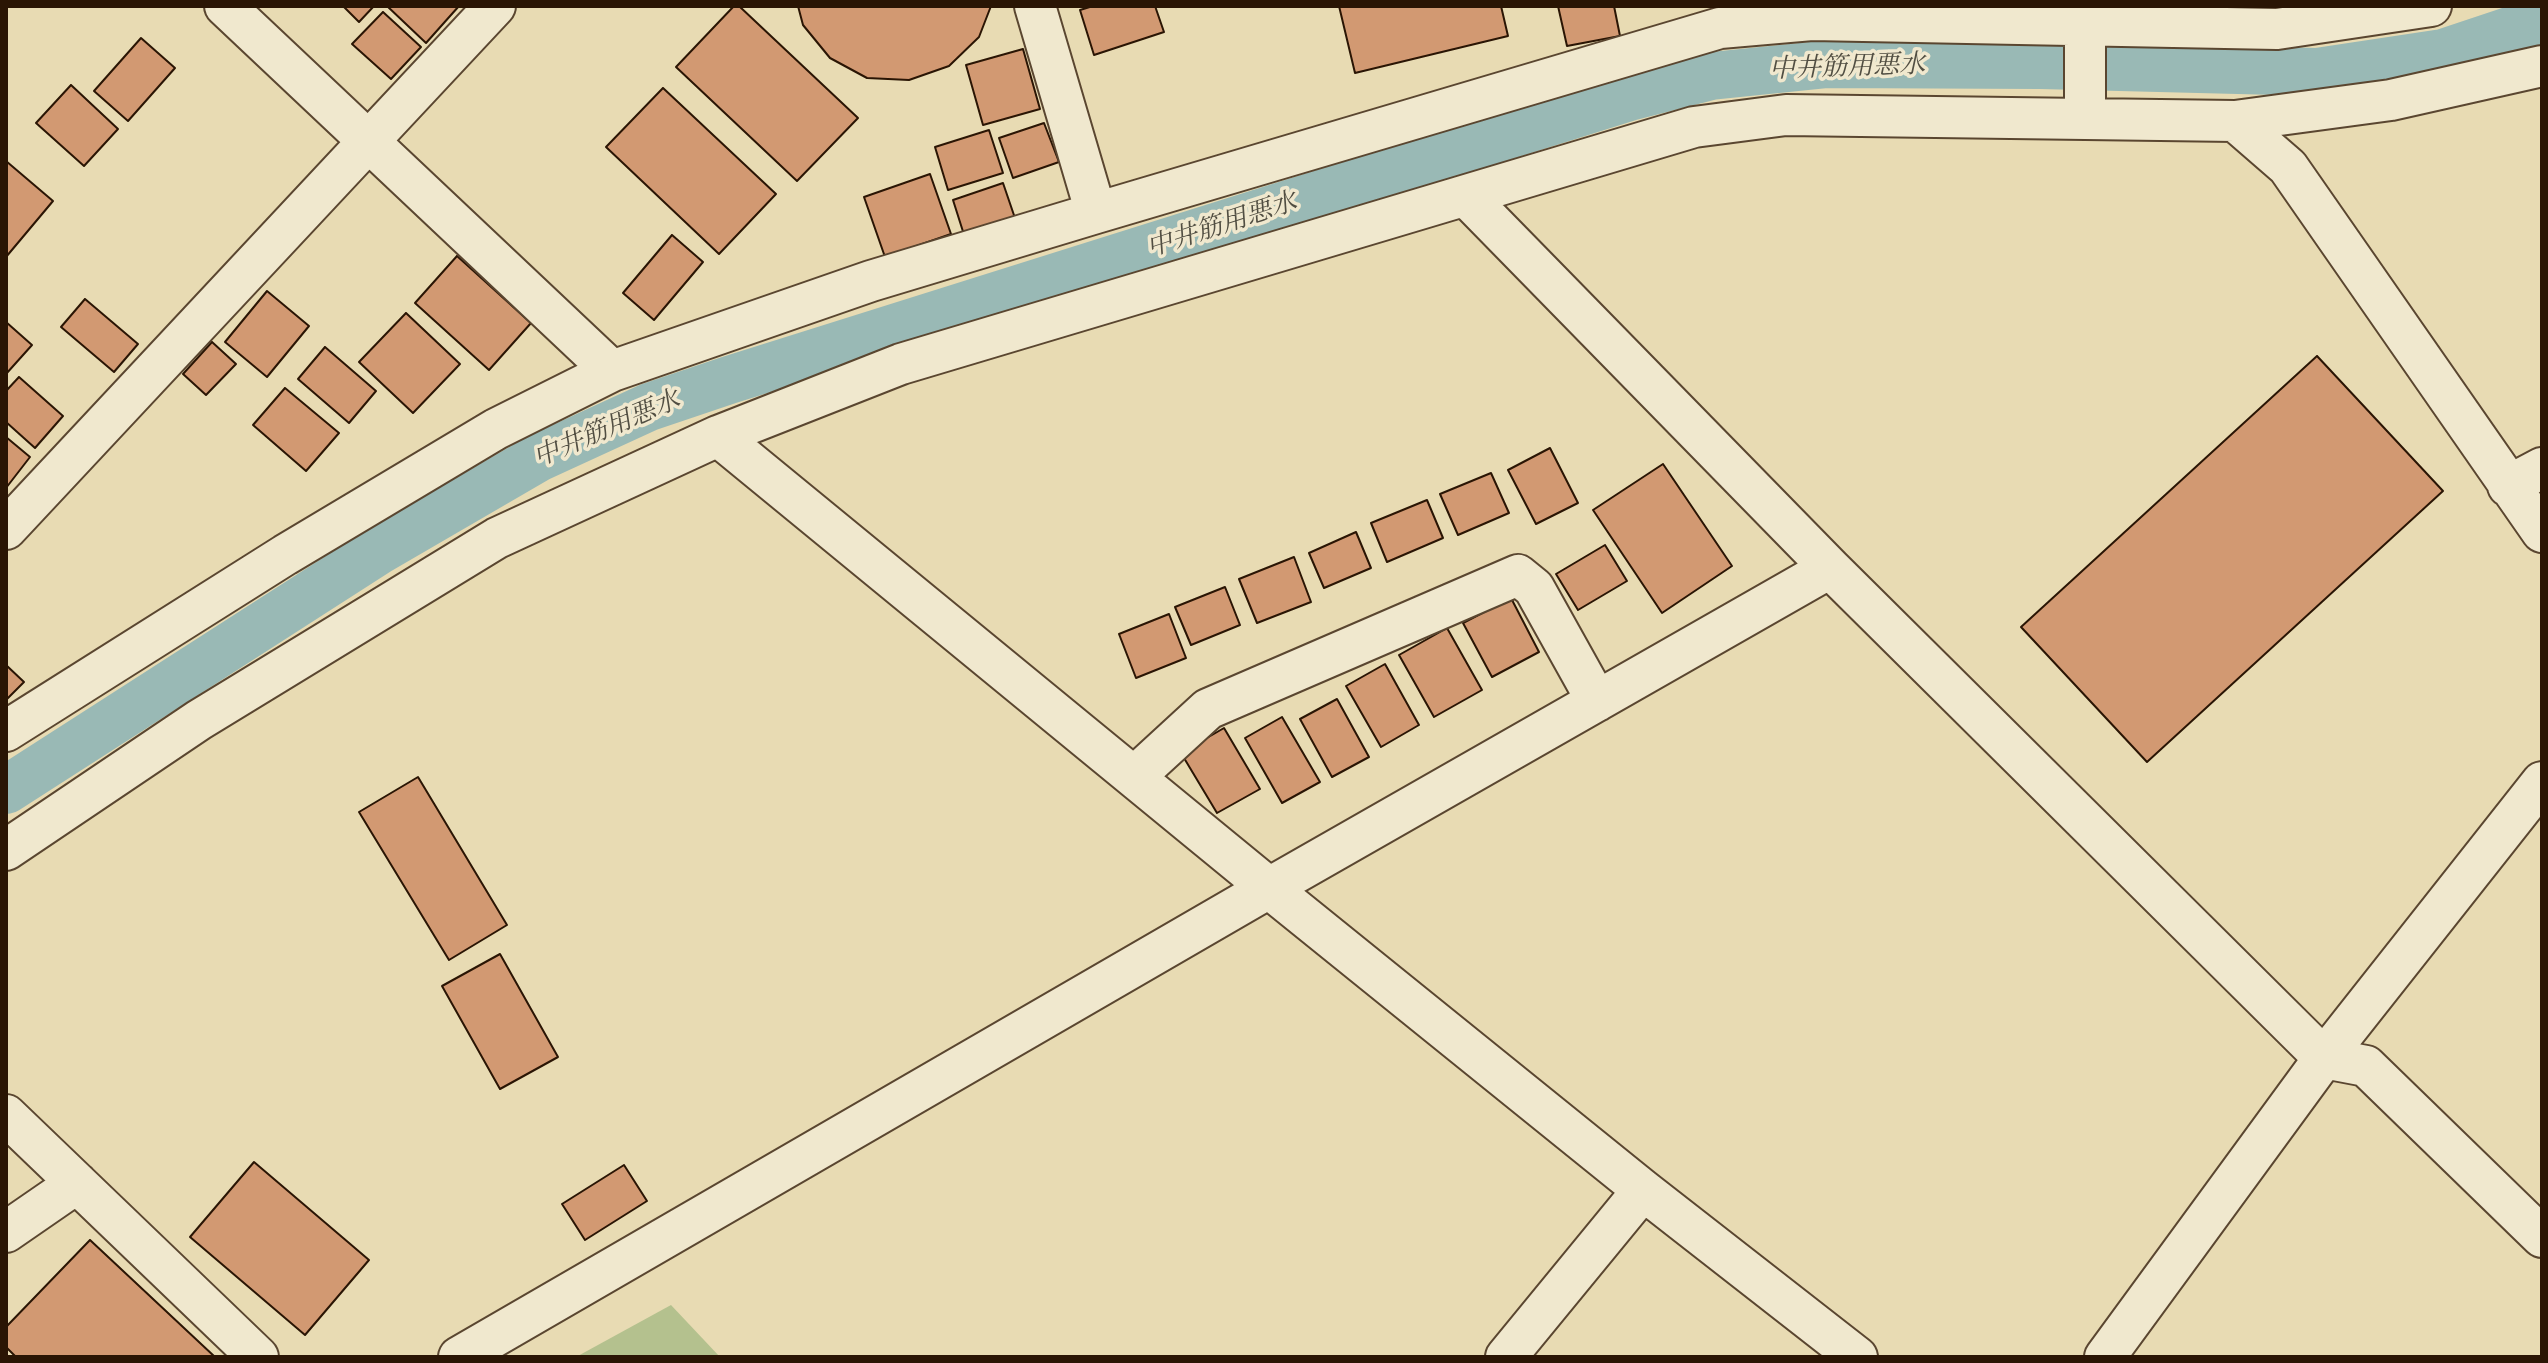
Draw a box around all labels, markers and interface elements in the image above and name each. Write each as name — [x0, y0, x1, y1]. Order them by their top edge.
water label: 中井筋用悪水 — [1769, 50, 1925, 86]
water label: 中井筋用悪水 — [1143, 187, 1301, 265]
water label: 中井筋用悪水 — [529, 385, 685, 475]

